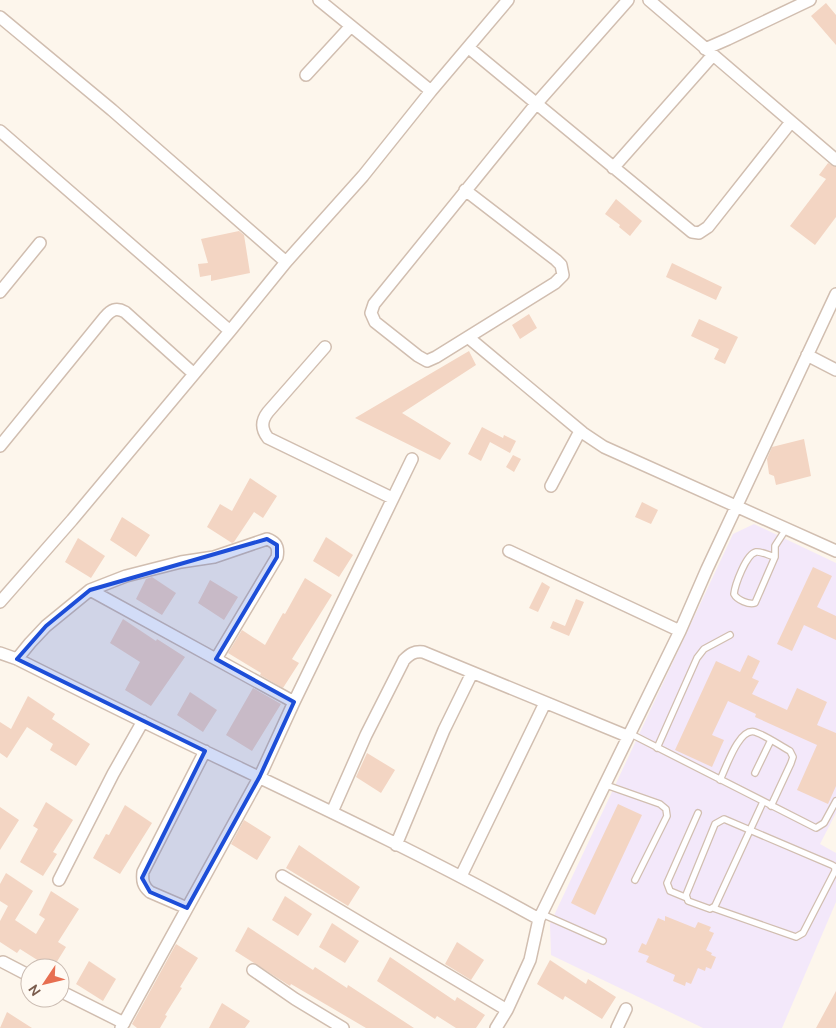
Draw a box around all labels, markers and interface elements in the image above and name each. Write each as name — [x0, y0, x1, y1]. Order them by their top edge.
north arrow — [20, 958, 70, 1008]
text: N — [25, 982, 44, 999]

